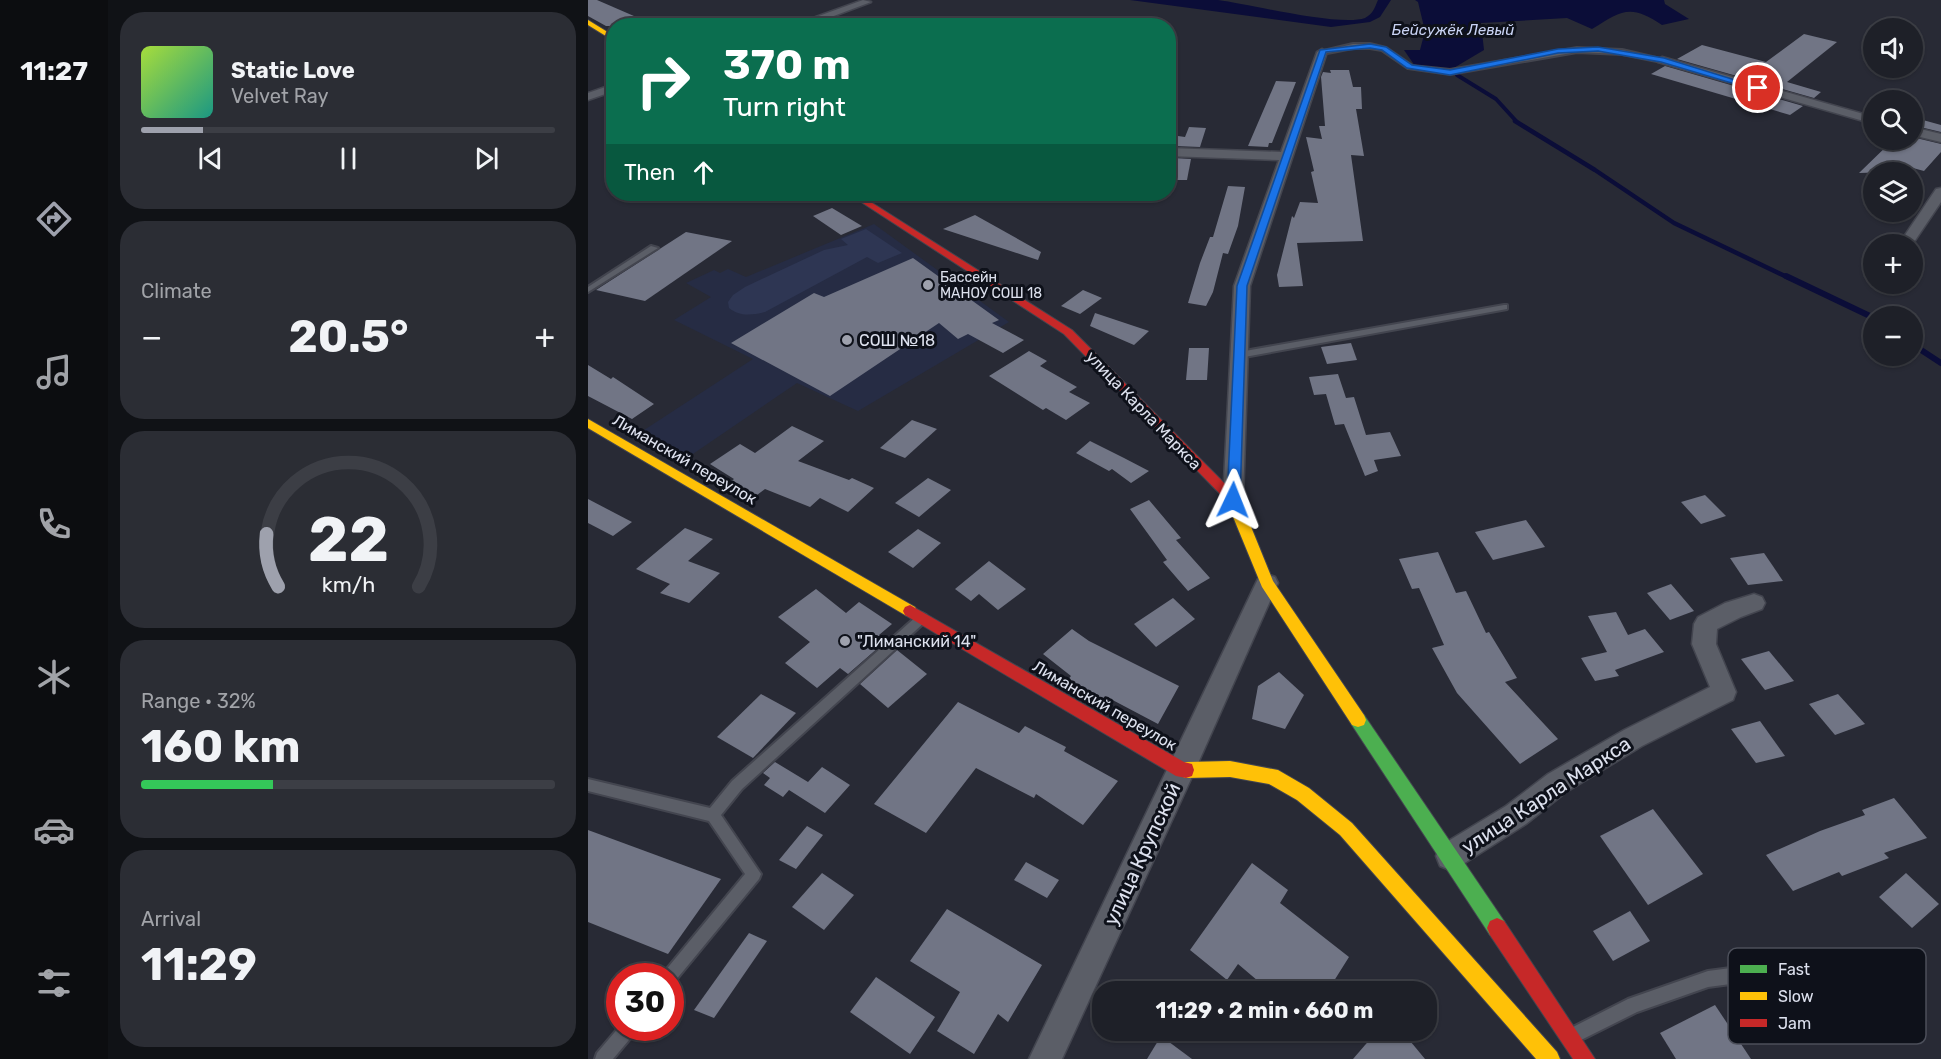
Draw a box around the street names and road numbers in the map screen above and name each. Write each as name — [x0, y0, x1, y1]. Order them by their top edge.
street label: улица Карла Маркса — [1082, 347, 1205, 474]
street label: Лиманский переулок — [609, 410, 761, 509]
street label: Лиманский переулок — [1029, 656, 1181, 755]
street label: улица Карла Маркса — [1457, 731, 1635, 859]
street label: улица Крупской — [1098, 779, 1186, 929]

